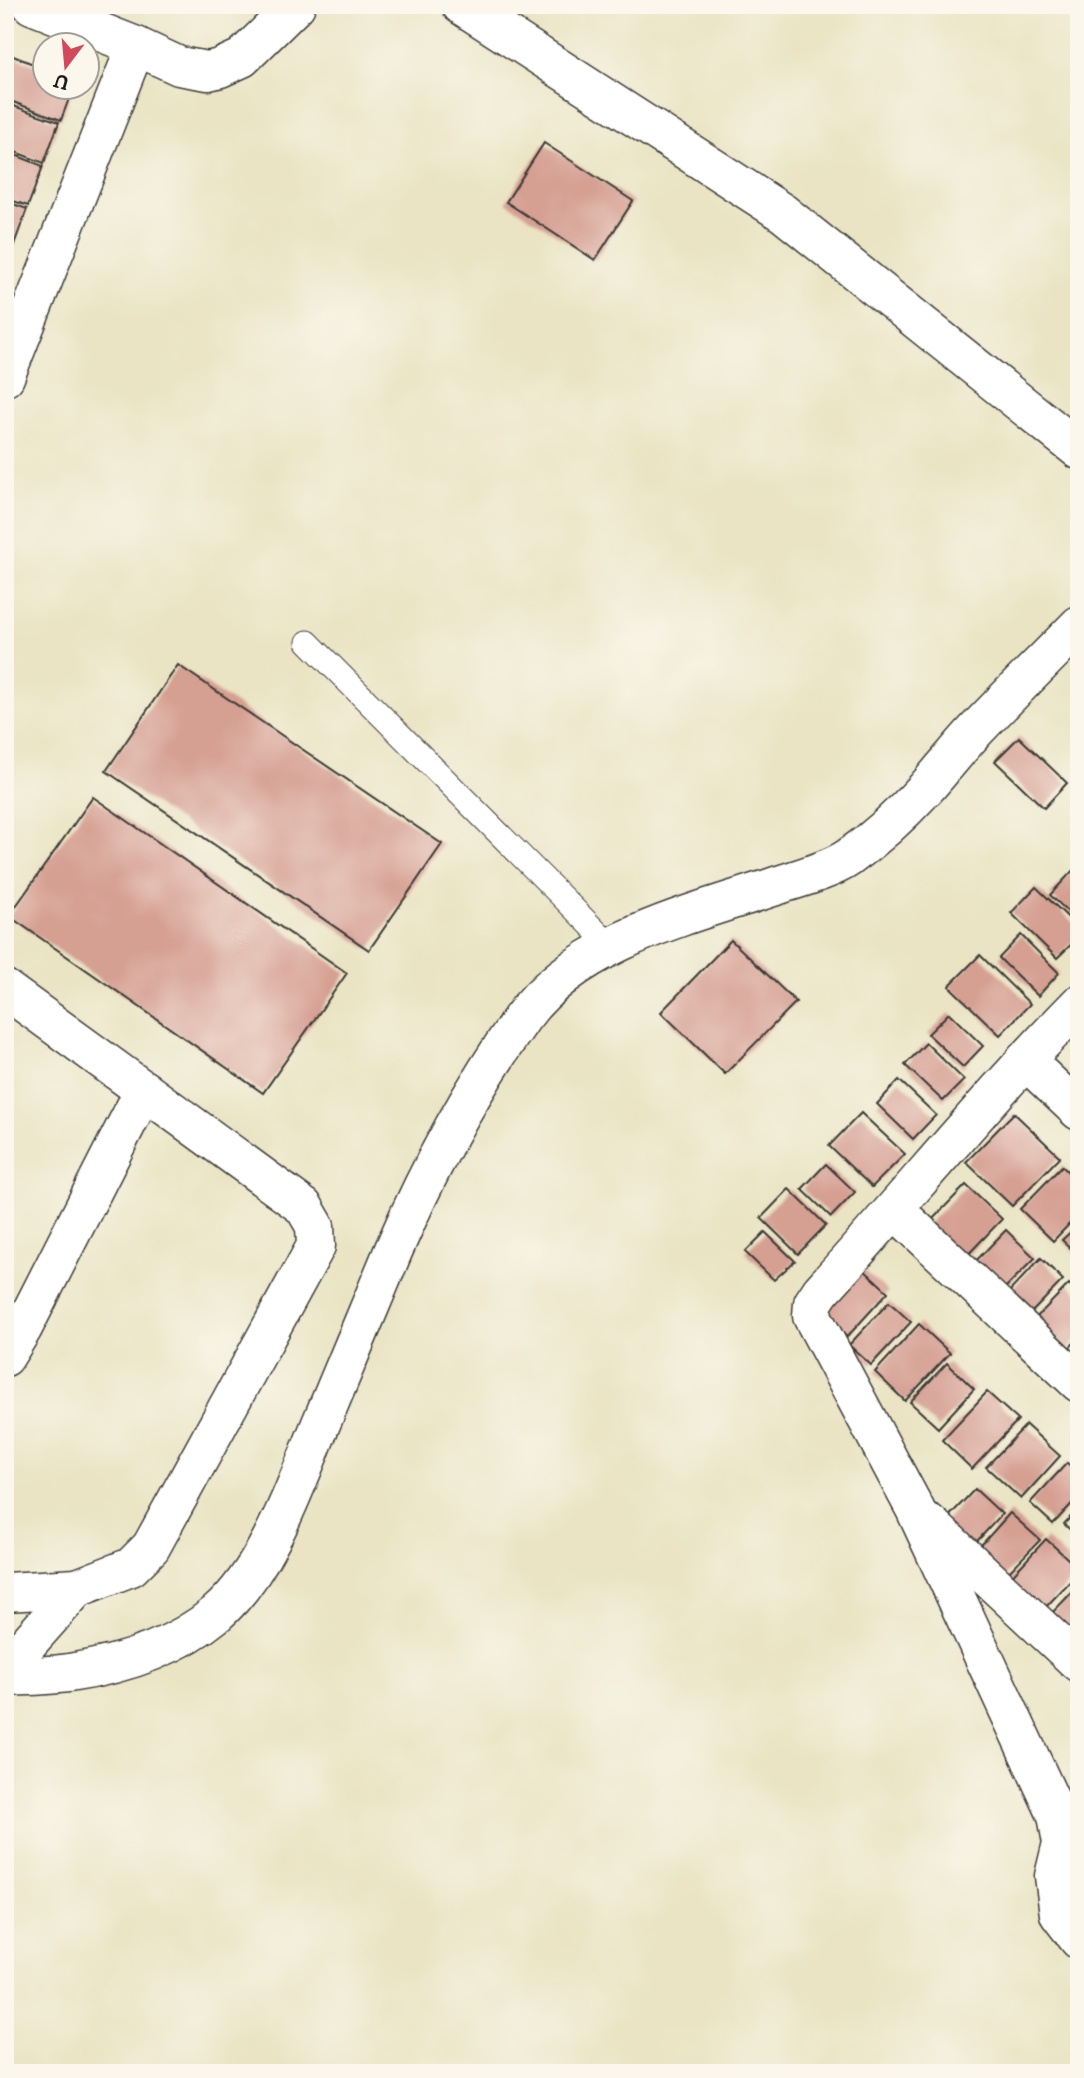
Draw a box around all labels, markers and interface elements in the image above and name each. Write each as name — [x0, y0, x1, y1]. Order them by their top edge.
north arrow — [32, 32, 102, 102]
text: U — [51, 68, 72, 94]

